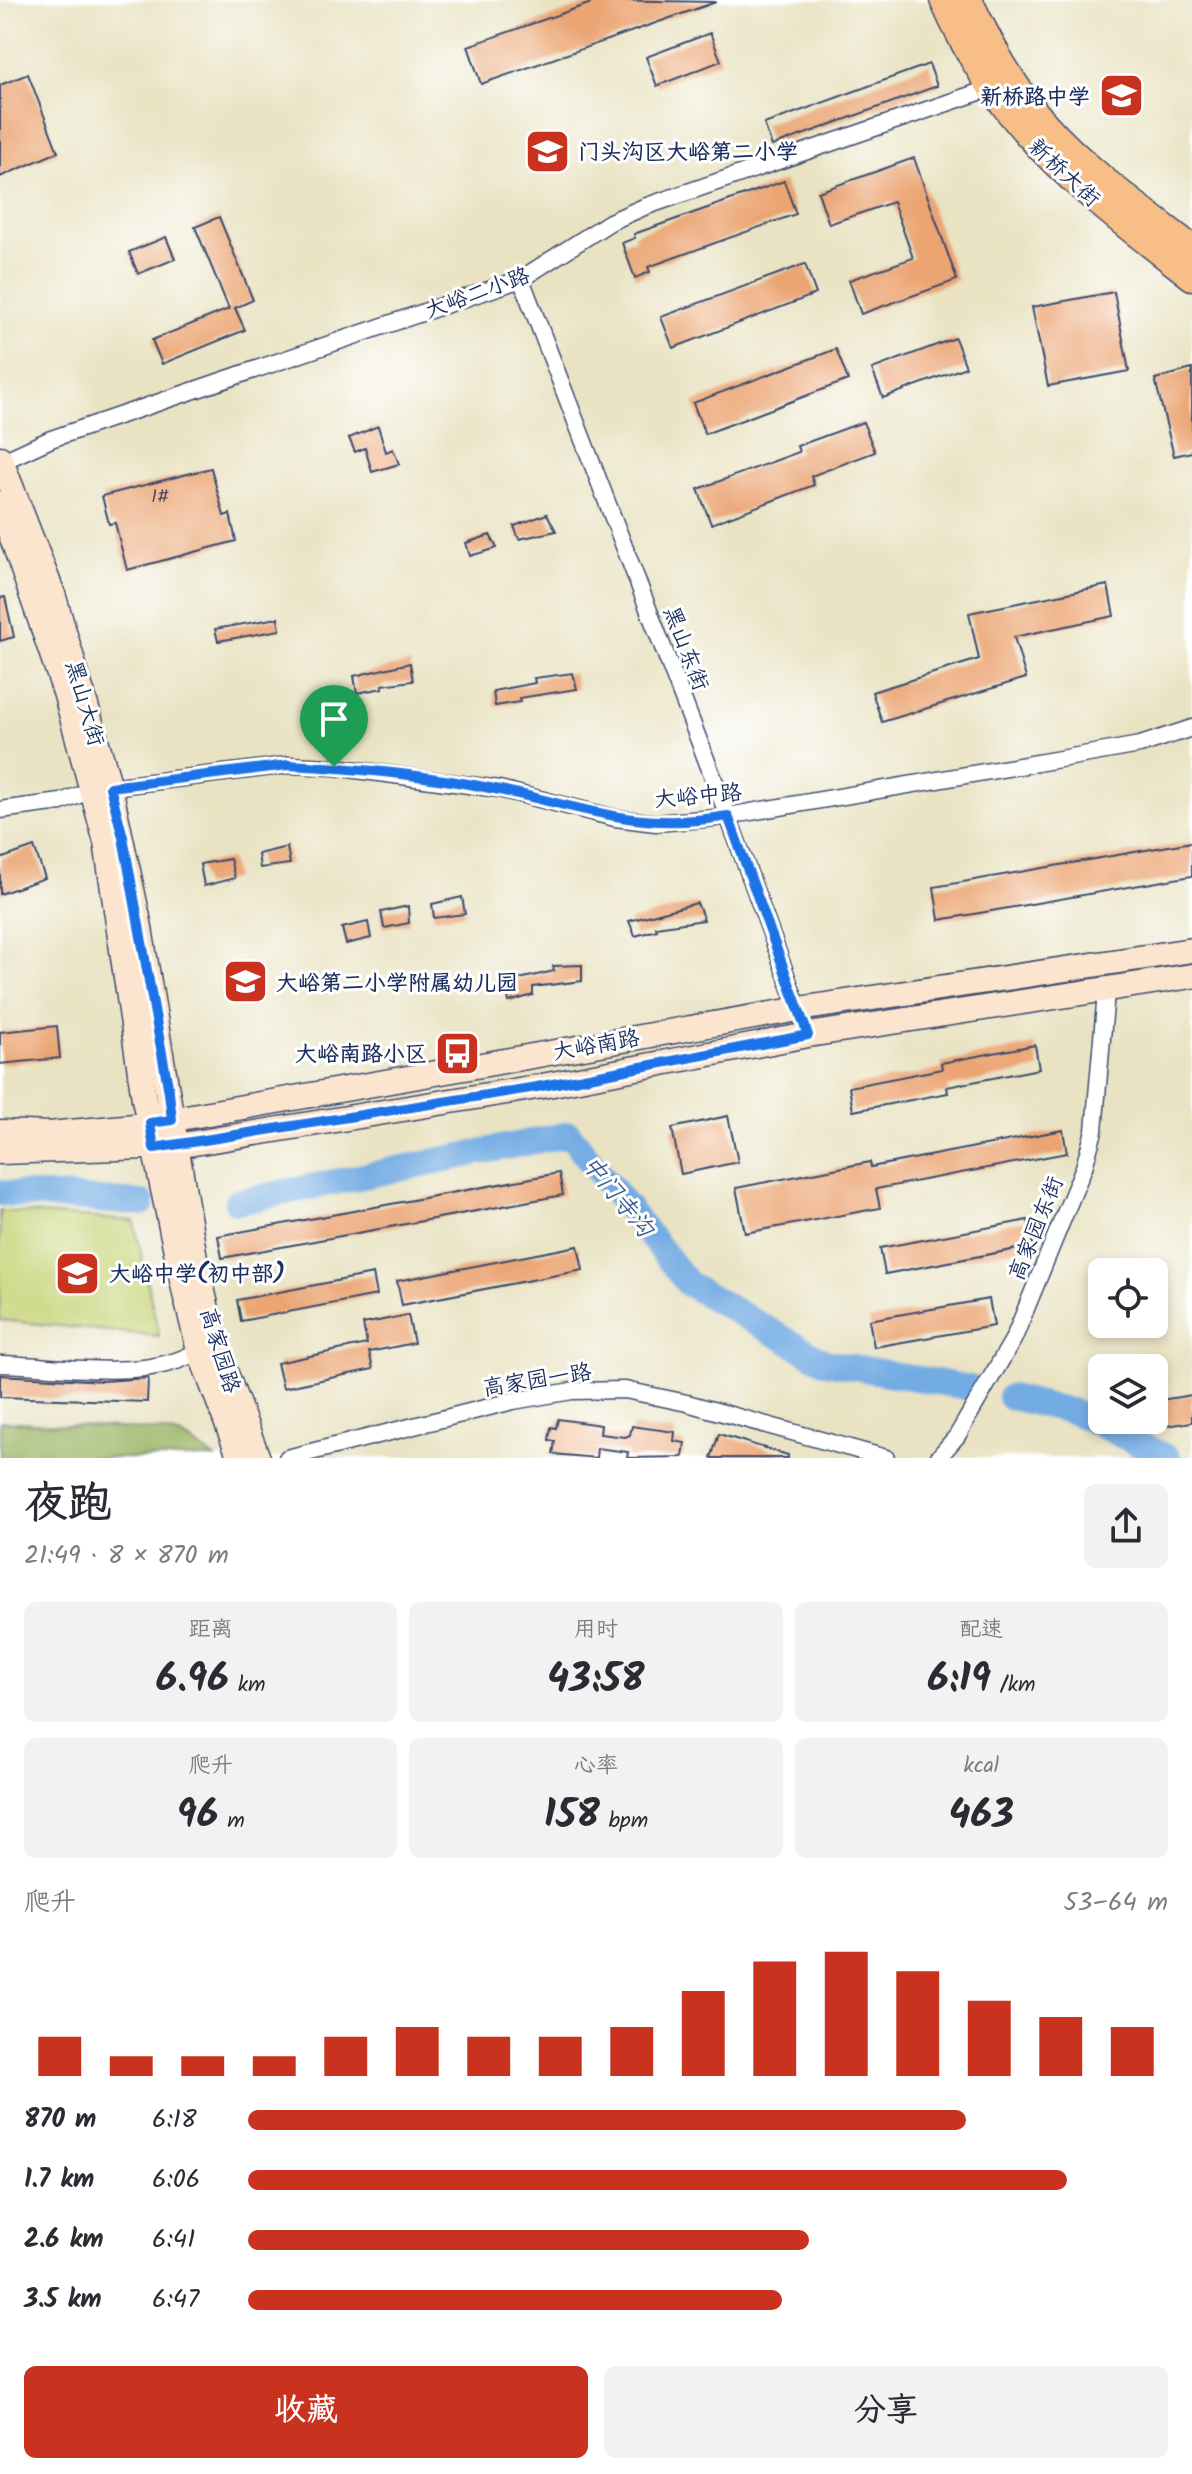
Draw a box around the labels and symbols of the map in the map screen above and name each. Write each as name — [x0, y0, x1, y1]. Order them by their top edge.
school or university icon: 新桥路中学 — [1097, 72, 1145, 120]
place label: 新桥路中学 — [980, 81, 1090, 116]
school or university icon: 门头沟区大峪第二小学 — [523, 127, 571, 175]
street label: 新桥大街 — [1019, 131, 1107, 217]
place label: 门头沟区大峪第二小学 — [578, 136, 798, 171]
street label: 大峪二小路 — [420, 259, 536, 330]
house number: 1# — [151, 483, 169, 512]
street label: 黑山东街 — [653, 602, 717, 696]
street label: 黑山大街 — [55, 657, 113, 751]
pin — [300, 685, 368, 767]
street label: 大峪中路 — [653, 776, 744, 819]
school or university icon: 大峪第二小学附属幼儿园 — [221, 958, 269, 1006]
place label: 大峪第二小学附属幼儿园 — [276, 967, 518, 1002]
street label: 大峪南路 — [550, 1022, 643, 1071]
bus stop icon: 大峪南路小区 — [434, 1029, 482, 1077]
place label: 大峪南路小区 — [295, 1038, 427, 1073]
water label: 中门寺沟 — [571, 1147, 663, 1248]
street label: 高家园东街 — [1000, 1171, 1074, 1286]
school or university icon: 大峪中学(初中部) — [54, 1249, 102, 1297]
place label: 大峪中学(初中部) — [109, 1258, 285, 1293]
street label: 高家园路 — [189, 1304, 248, 1398]
street label: 高家园一路 — [480, 1356, 594, 1407]

